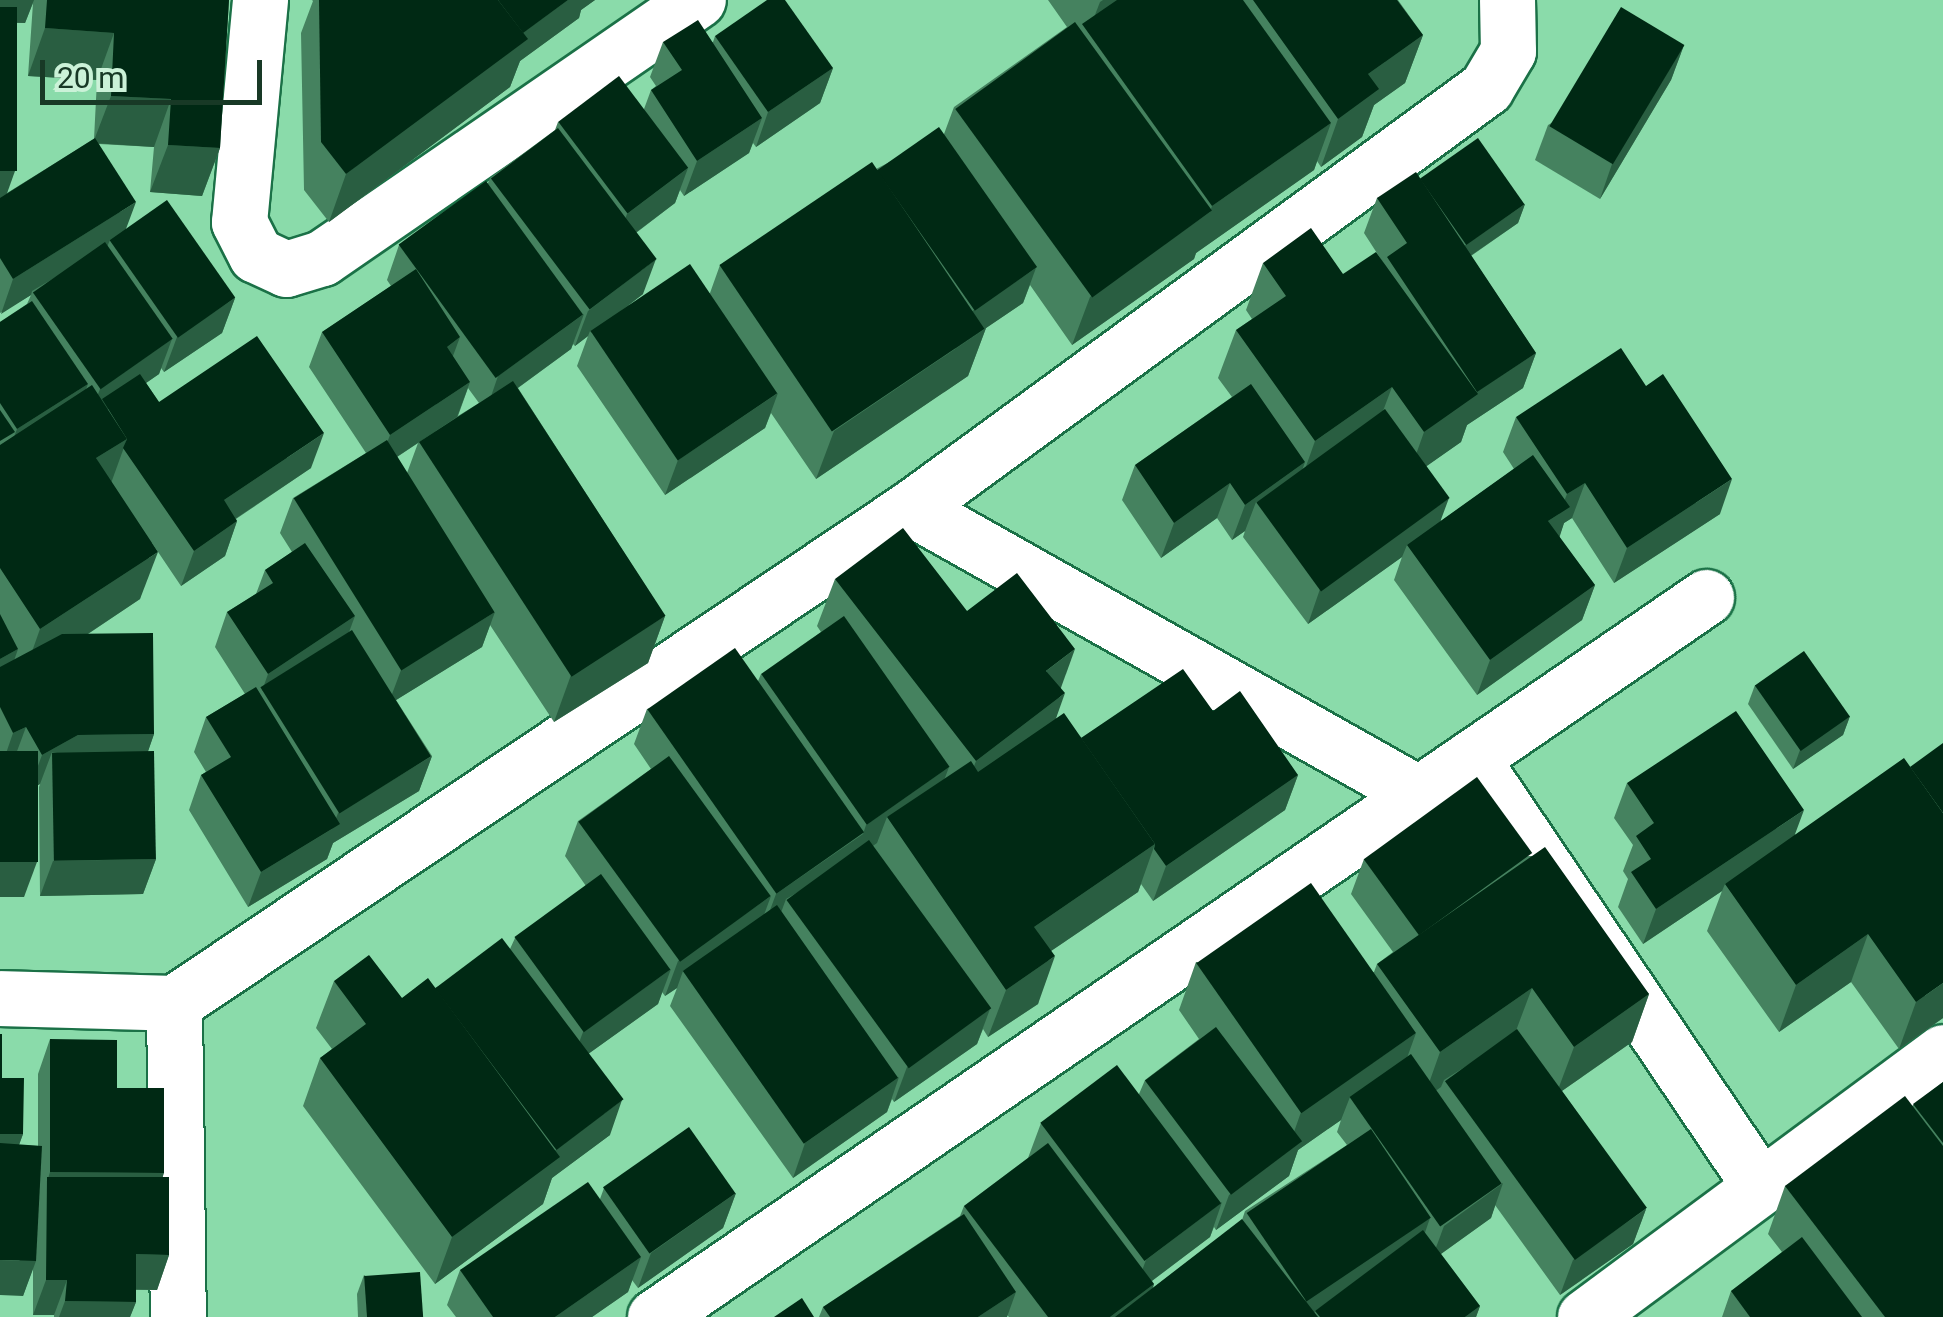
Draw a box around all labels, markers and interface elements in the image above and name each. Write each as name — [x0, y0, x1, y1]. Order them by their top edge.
scale bar — [45, 40, 268, 102]
text: 20 m — [57, 60, 124, 95]

